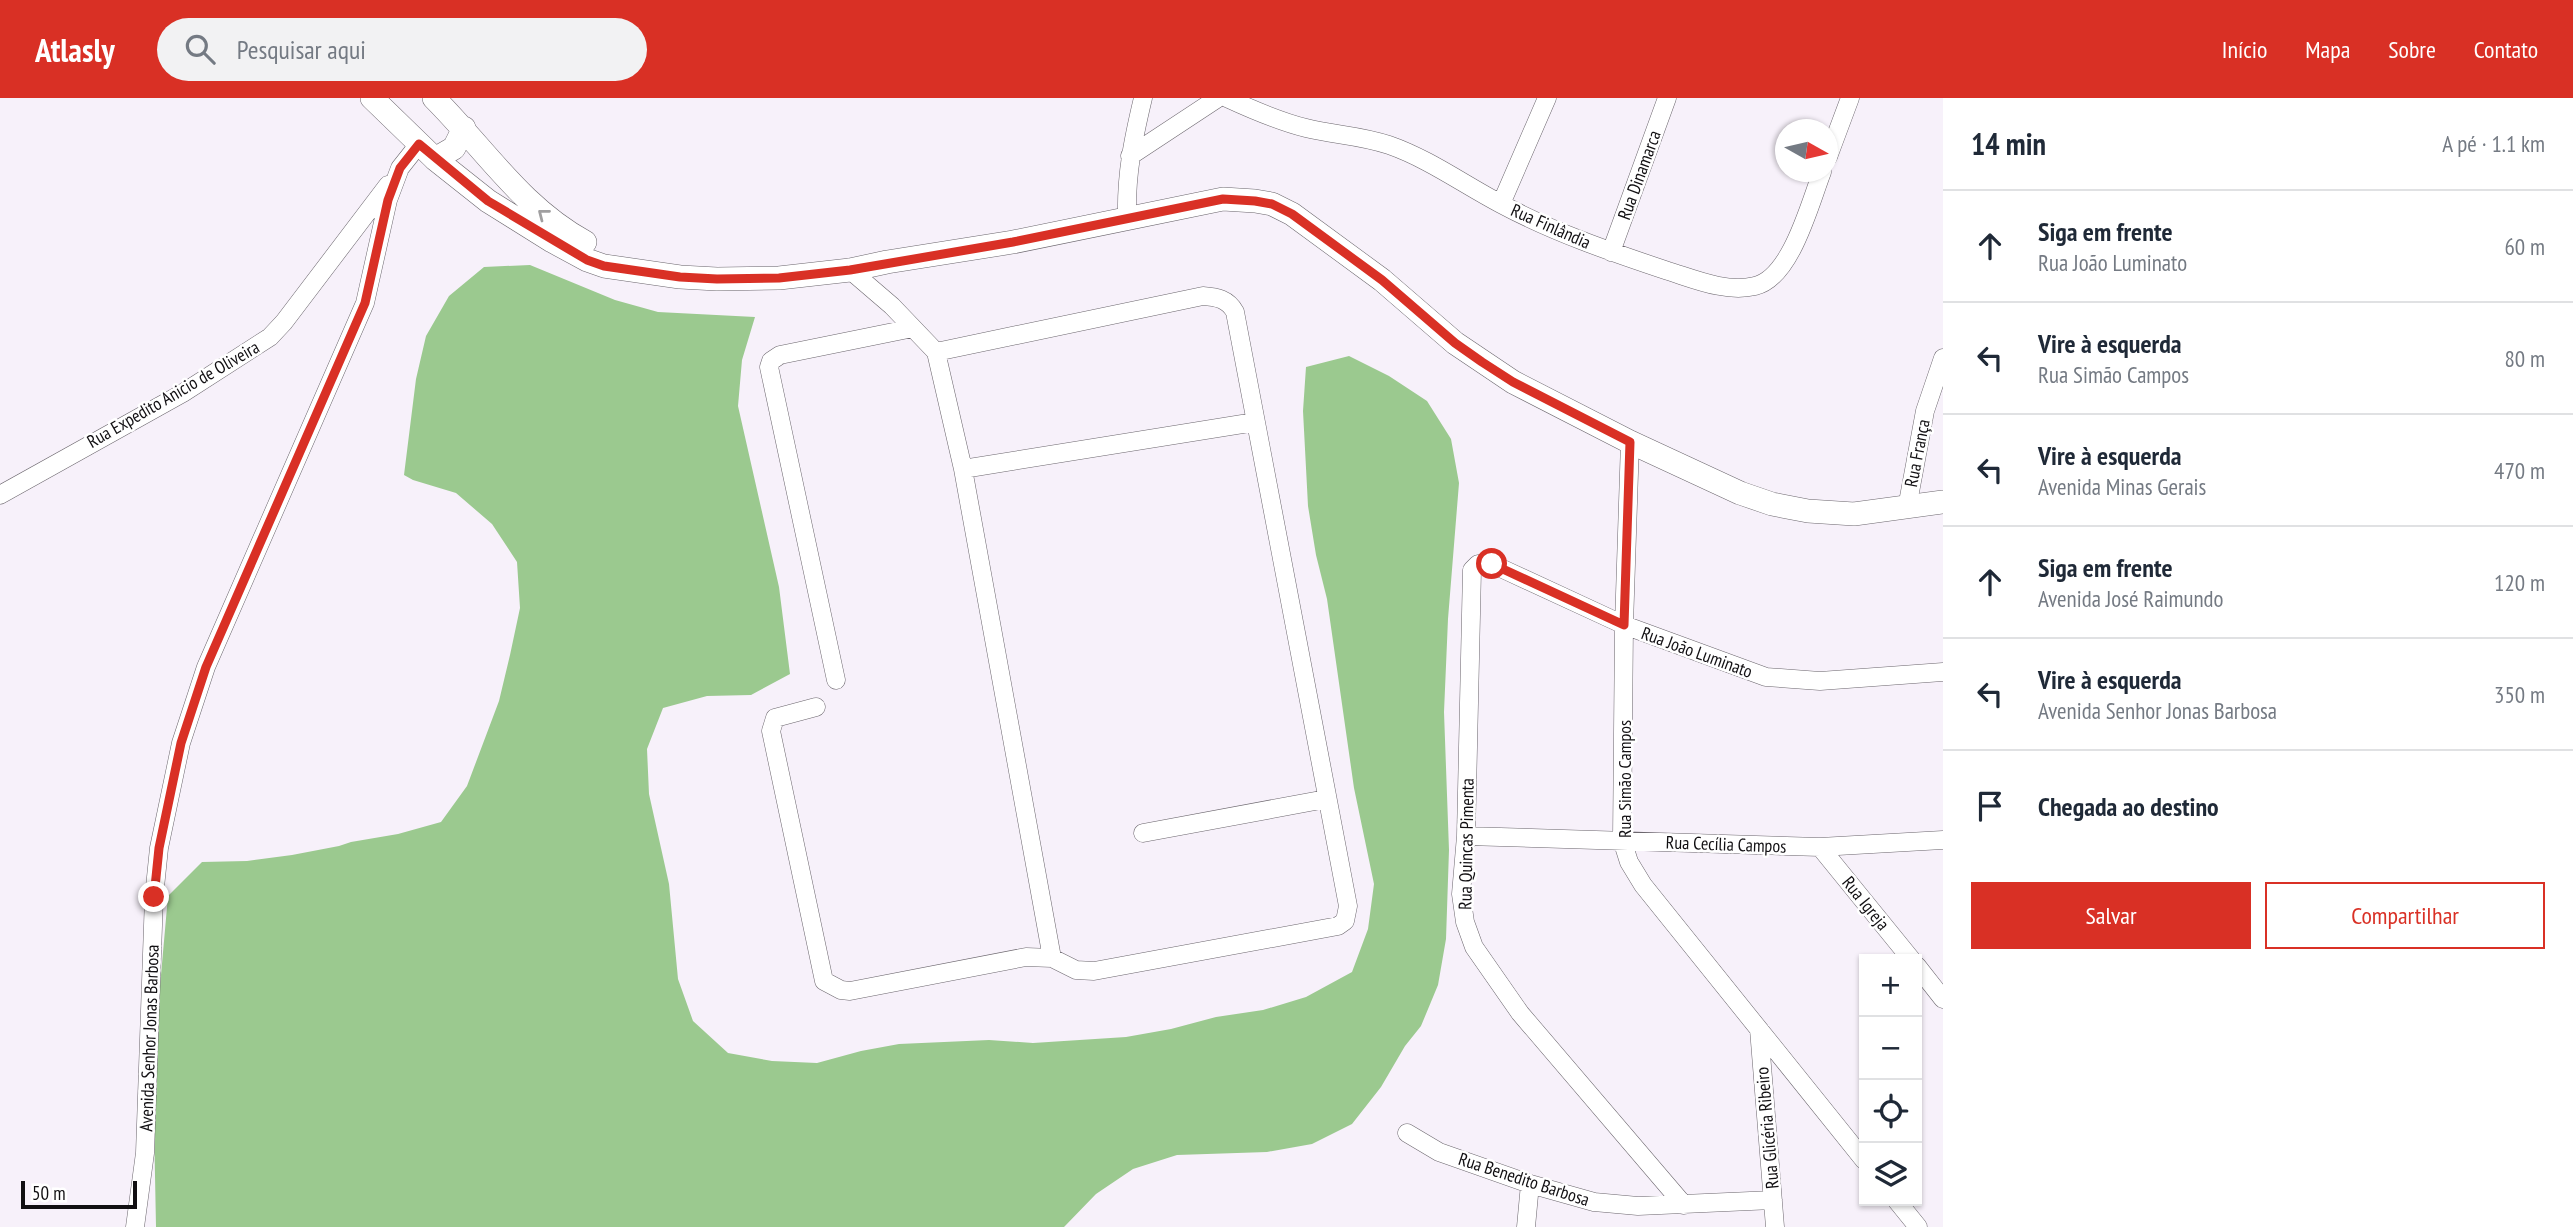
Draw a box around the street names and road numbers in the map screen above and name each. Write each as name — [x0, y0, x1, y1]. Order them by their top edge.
street label: Rua Dinamarca — [1612, 127, 1666, 223]
street label: Rua Finlândia — [1508, 198, 1594, 254]
street label: Rua Expedito Anicio de Oliveira — [83, 335, 263, 453]
street label: Rua França — [1899, 417, 1935, 489]
street label: Rua João Luminato — [1638, 621, 1756, 683]
street label: Rua Simão Campos — [1613, 720, 1636, 838]
street label: Rua Quincas Pimenta — [1453, 778, 1479, 910]
street label: Rua Cecília Campos — [1665, 830, 1787, 858]
street label: Rua Igreja — [1837, 871, 1895, 935]
street label: Avenida Senhor Jonas Barbosa — [134, 944, 164, 1132]
street label: Rua Glicéria Ribeiro — [1750, 1066, 1784, 1190]
street label: Rua Benedito Barbosa — [1456, 1147, 1592, 1211]

